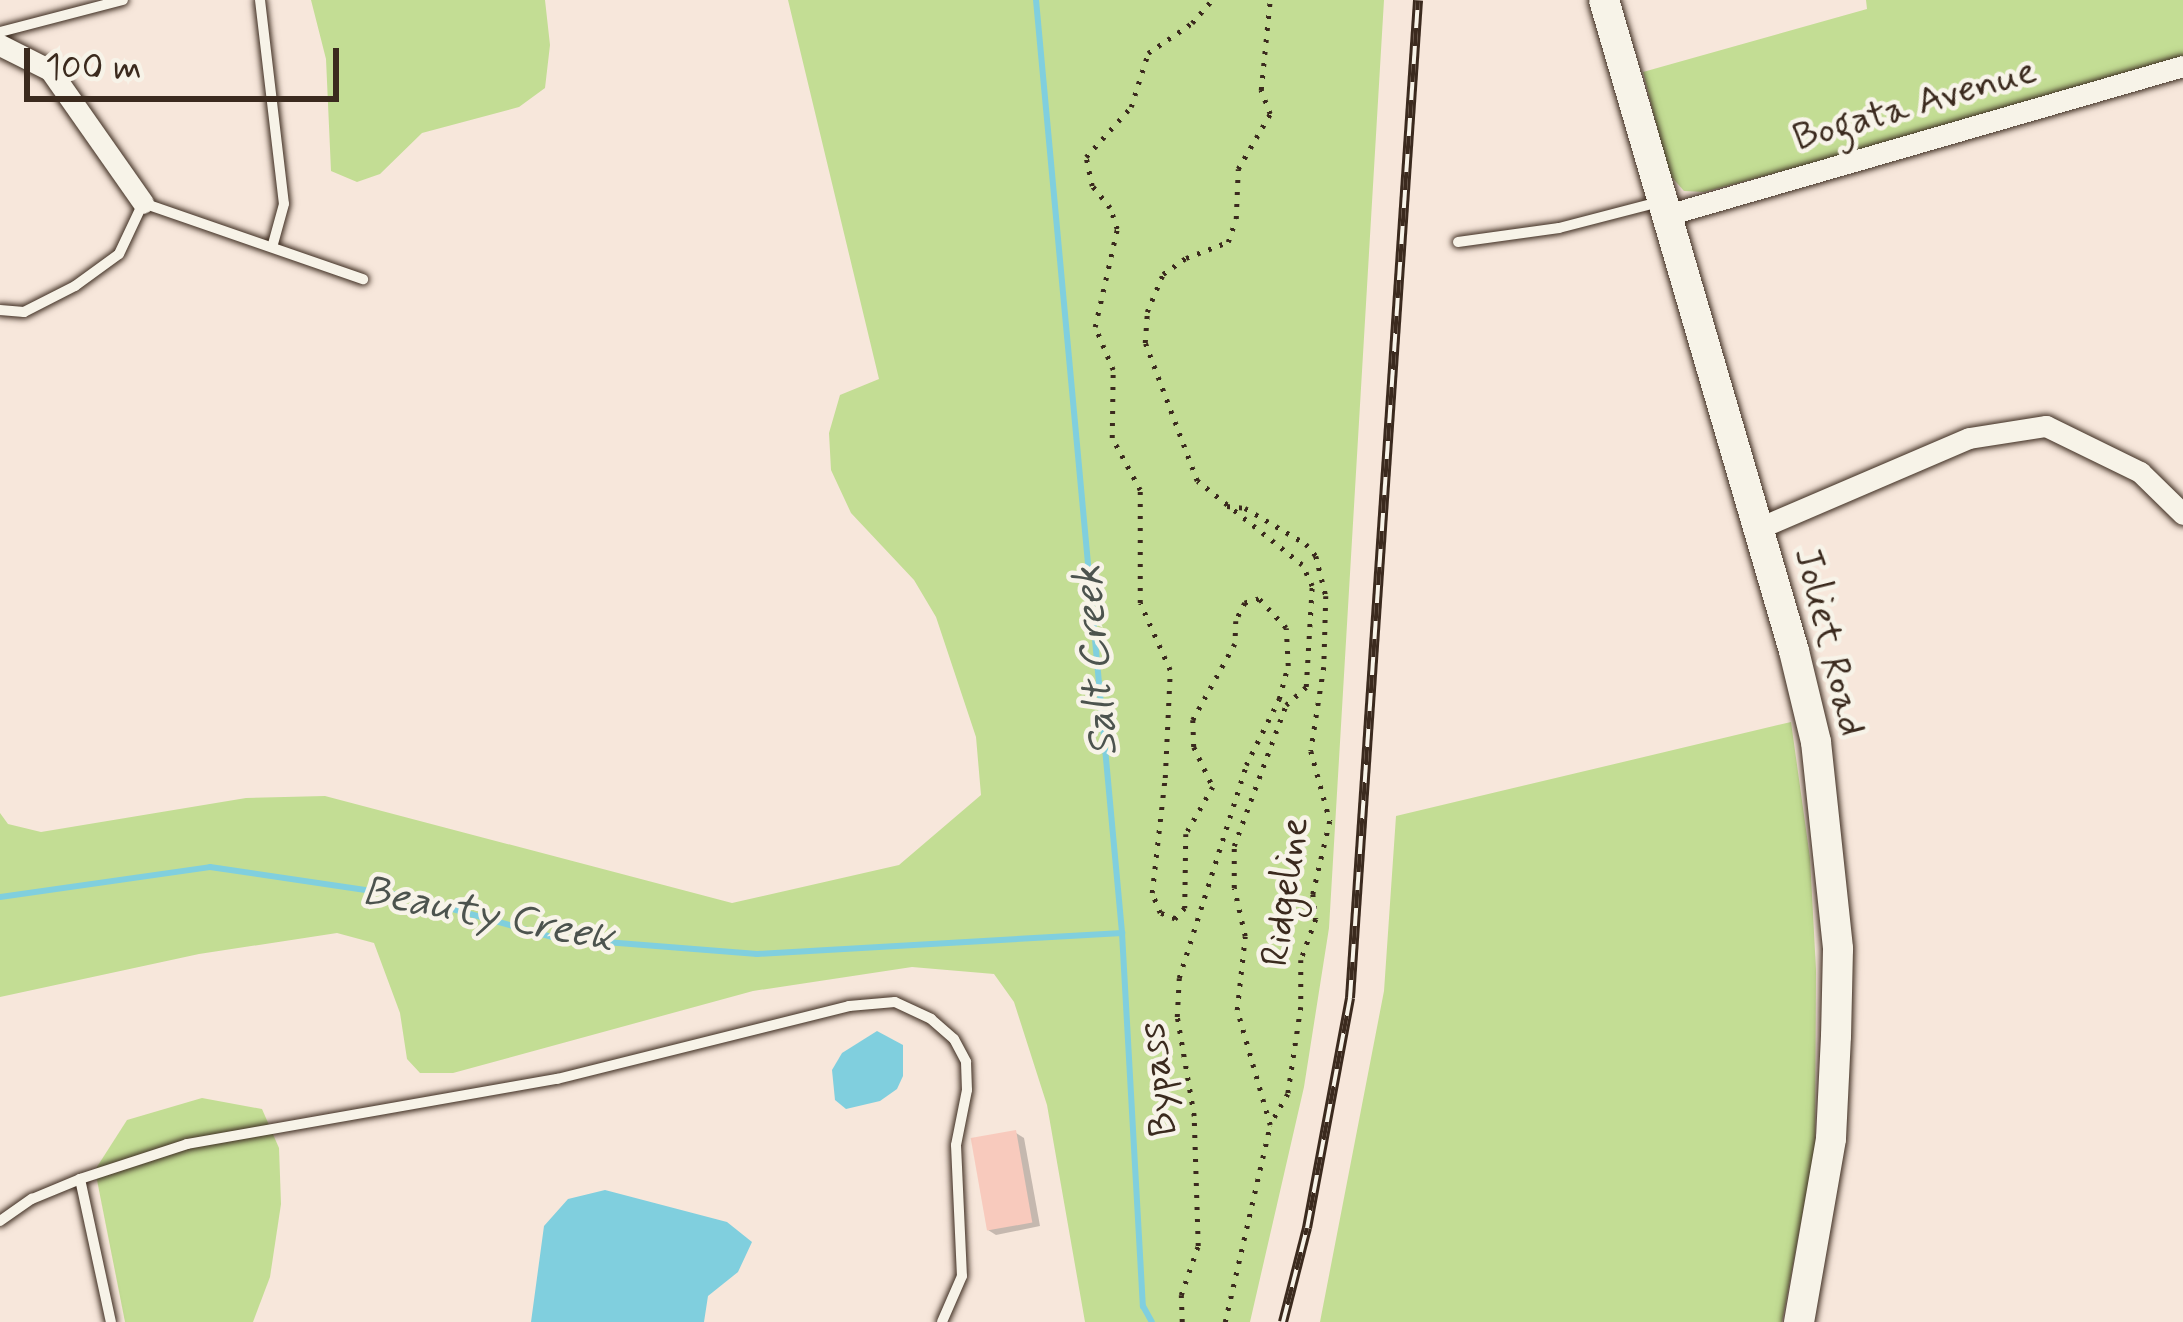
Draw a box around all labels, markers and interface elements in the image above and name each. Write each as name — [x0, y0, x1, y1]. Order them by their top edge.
scale bar — [30, 24, 345, 98]
text: 100 m — [45, 45, 142, 92]
street label: Bogata Avenue — [1788, 49, 2042, 163]
street label: Joliet Road — [1782, 544, 1874, 740]
water label: Salt Creek — [1064, 564, 1130, 758]
street label: Ridgeline — [1253, 814, 1321, 970]
water label: Beauty Creek — [359, 867, 617, 965]
street label: Bypass — [1131, 1019, 1189, 1139]

